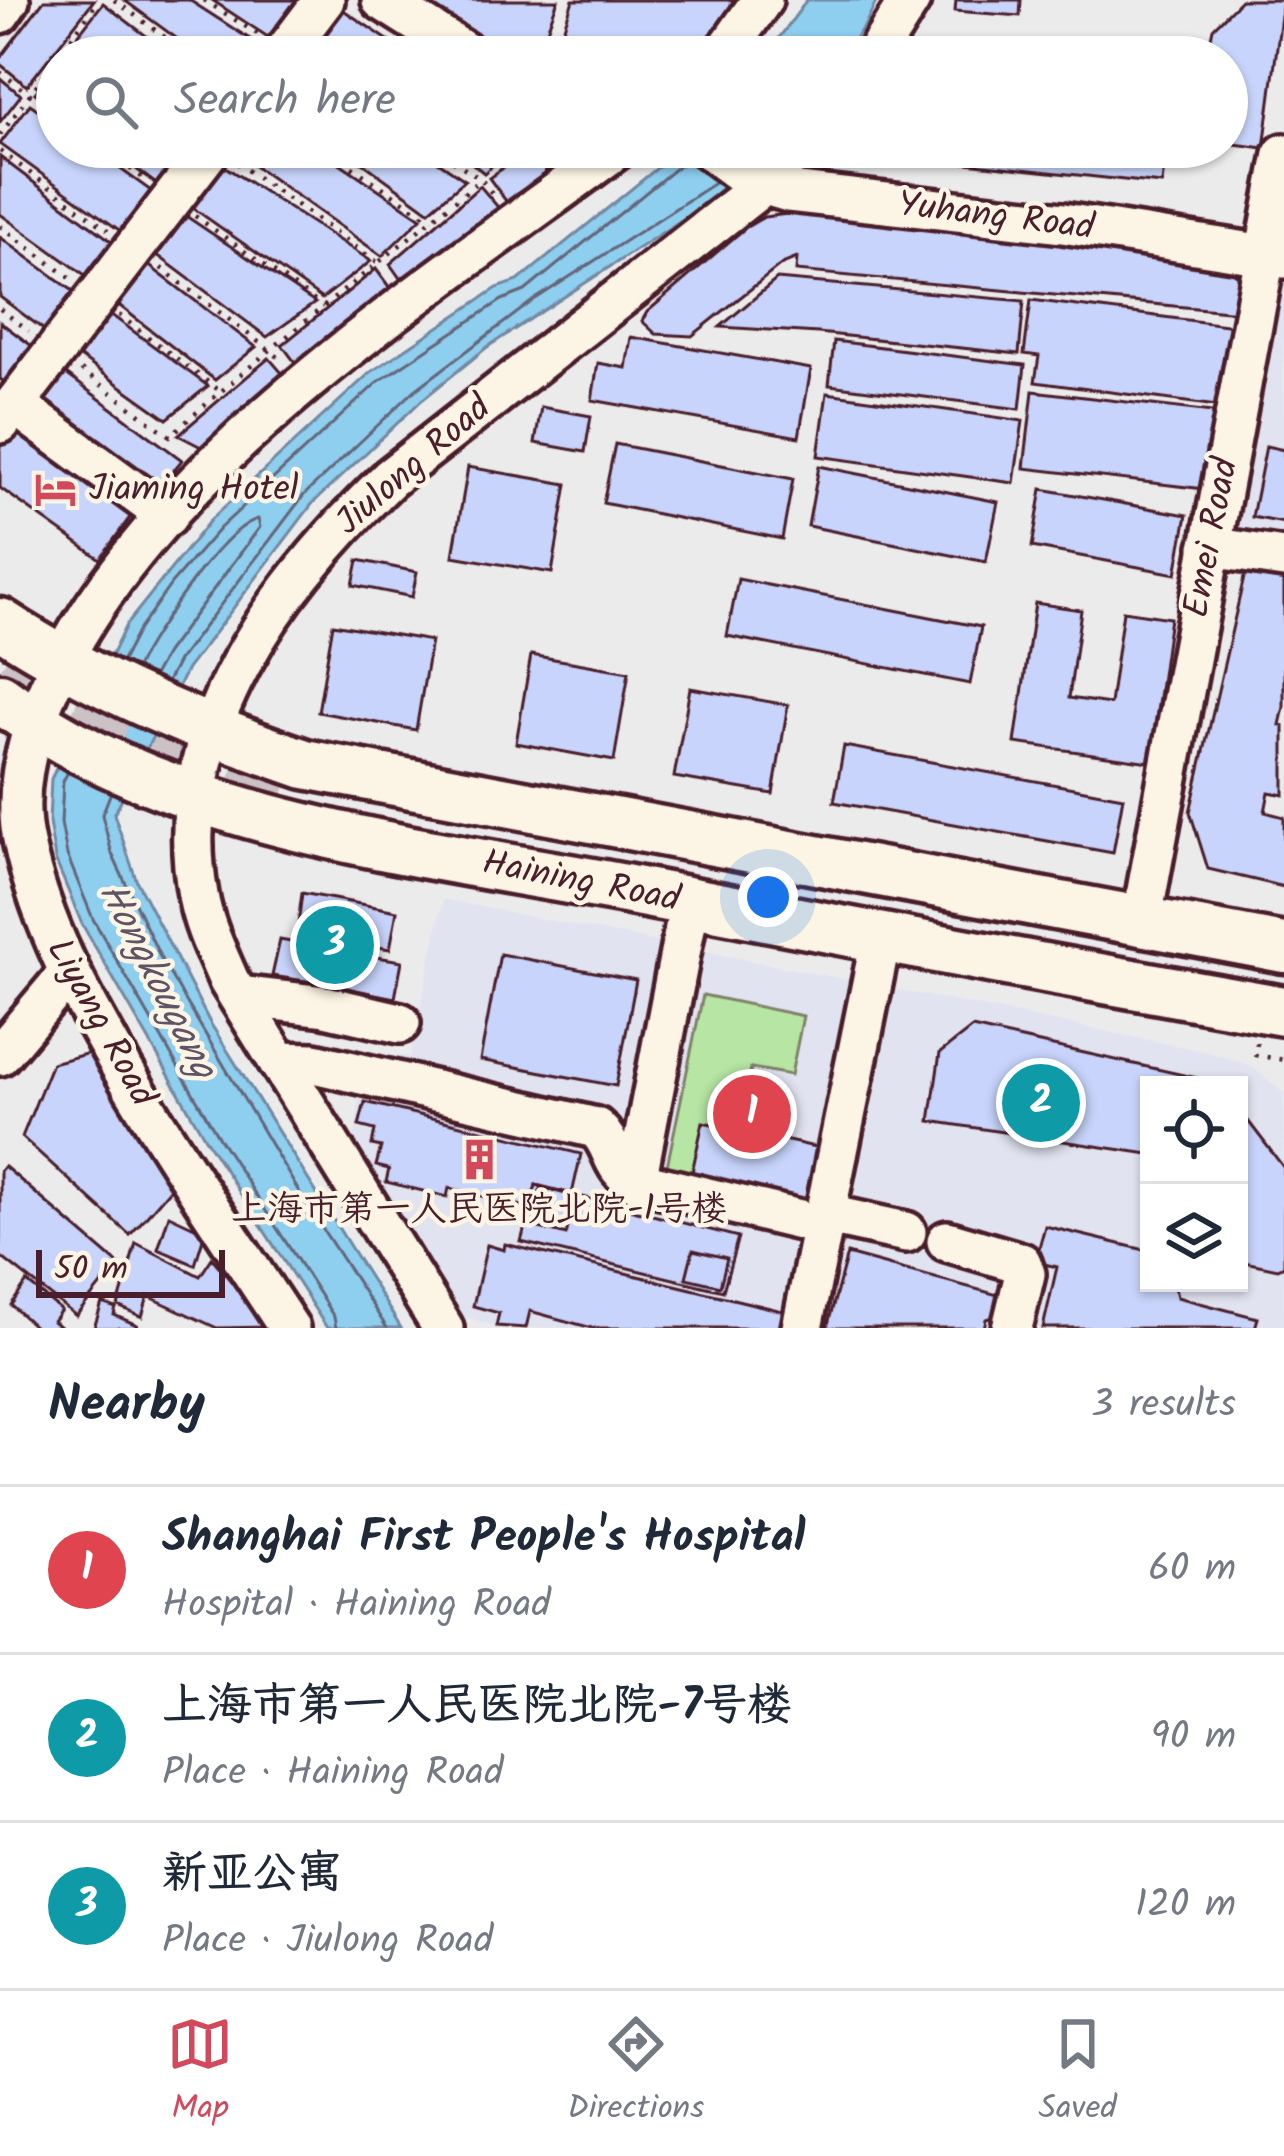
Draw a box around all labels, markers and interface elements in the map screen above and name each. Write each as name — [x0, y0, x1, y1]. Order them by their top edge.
search box — [36, 36, 1248, 168]
text: Search here — [174, 66, 396, 138]
icon: search — [78, 69, 144, 135]
street label: Yuhang Road — [895, 177, 1098, 257]
street label: Jiulong Road — [323, 381, 505, 550]
street label: Emei Road — [1169, 452, 1256, 623]
place label: Jiaming Hotel — [89, 462, 299, 519]
hotel icon: Jiaming Hotel — [32, 467, 78, 513]
street label: Haining Road — [477, 835, 686, 929]
your location — [738, 867, 798, 927]
water label: Hongkougang — [80, 872, 233, 1093]
pin: 3 — [296, 900, 374, 990]
street label: Liyang Road — [30, 928, 170, 1119]
pin: 2 — [1002, 1058, 1080, 1148]
pin: 1 — [713, 1069, 791, 1159]
map controls — [1140, 1076, 1248, 1292]
button: locate — [1140, 1076, 1248, 1184]
building icon: 上海市第一人民医院北院-1号楼 — [456, 1137, 502, 1183]
place label: 上海市第一人民医院北院-1号楼 — [231, 1182, 727, 1239]
button: layers — [1140, 1184, 1248, 1292]
scale bar — [36, 1244, 225, 1297]
text: 50 m — [54, 1244, 128, 1297]
text: Nearby — [48, 1366, 205, 1447]
text: 3 results — [1091, 1375, 1236, 1437]
text: Shanghai First People's Hospital — [162, 1503, 806, 1575]
text: 1 — [81, 1539, 93, 1601]
text: 60 m — [1148, 1539, 1236, 1601]
text: Hospital · Haining Road — [162, 1575, 551, 1637]
text: 上海市第一人民医院北院-7号楼 — [162, 1671, 792, 1743]
text: 2 — [76, 1707, 98, 1769]
text: 90 m — [1151, 1707, 1236, 1769]
text: Place · Haining Road — [162, 1743, 503, 1805]
text: 新亚公寓 — [162, 1839, 342, 1911]
text: 3 — [76, 1875, 98, 1937]
text: 120 m — [1135, 1875, 1236, 1937]
text: Place · Jiulong Road — [162, 1911, 493, 1973]
tab: Map — [167, 2011, 233, 2136]
tab: Directions — [567, 2011, 704, 2136]
tab: Saved — [1039, 2011, 1117, 2136]

